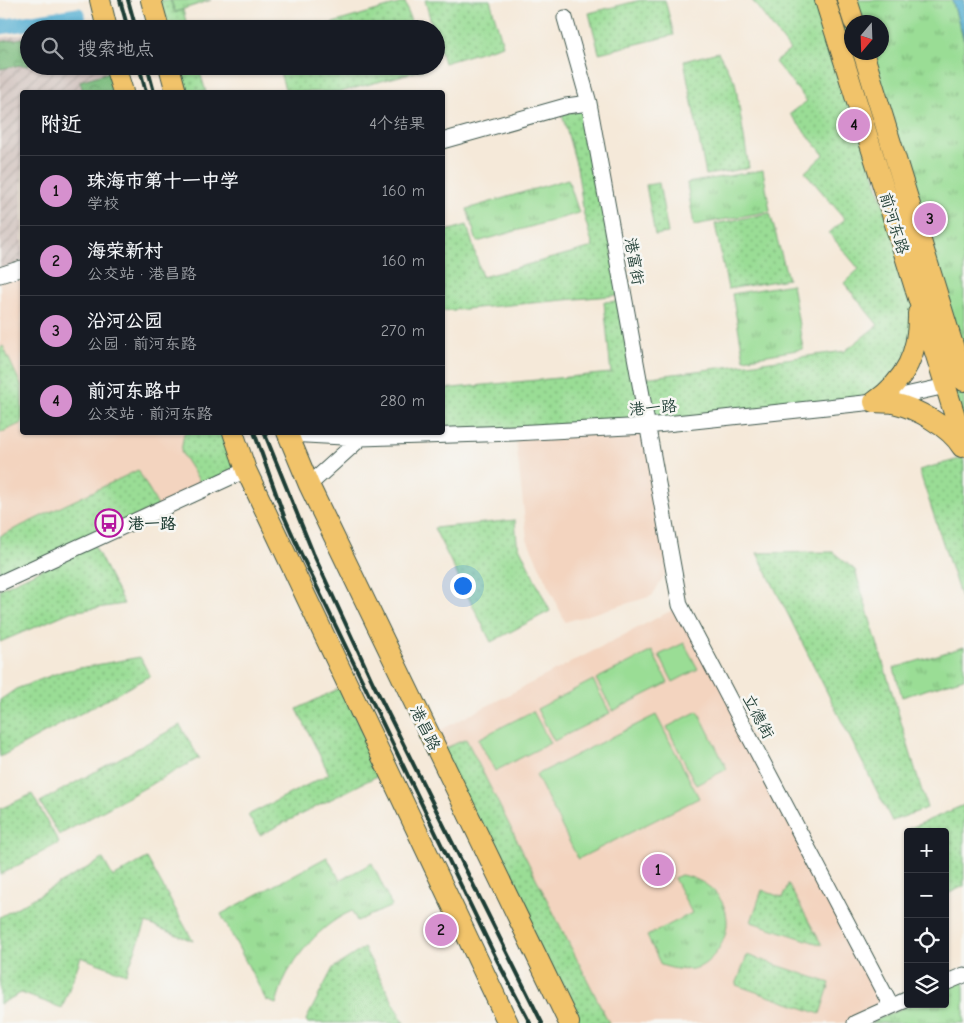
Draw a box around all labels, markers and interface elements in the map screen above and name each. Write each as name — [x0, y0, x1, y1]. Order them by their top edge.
north arrow — [844, 15, 889, 60]
search box — [20, 20, 445, 75]
icon: search — [38, 34, 66, 62]
text: 搜索地点 — [78, 38, 154, 60]
pin: 4 — [838, 106, 870, 144]
text: 附近 — [40, 112, 82, 136]
text: 4个结果 — [369, 115, 425, 133]
text: 珠海市第十一中学 — [87, 170, 239, 192]
text: 1 — [53, 182, 59, 200]
text: 160 m — [382, 182, 425, 200]
street label: 前河东路 — [876, 190, 912, 257]
text: 学校 — [87, 195, 119, 213]
pin: 3 — [914, 200, 946, 238]
street label: 港富街 — [621, 236, 647, 286]
text: 海荣新村 — [87, 240, 163, 262]
text: 2 — [52, 252, 60, 270]
text: 160 m — [382, 252, 425, 270]
text: 公交站 · 港昌路 — [87, 265, 197, 283]
text: 沿河公园 — [87, 310, 163, 332]
text: 3 — [52, 322, 60, 340]
text: 270 m — [381, 322, 425, 340]
text: 公园 · 前河东路 — [87, 335, 197, 353]
text: 前河东路中 — [87, 380, 182, 402]
text: 4 — [52, 392, 60, 410]
text: 280 m — [380, 392, 425, 410]
street label: 港一路 — [628, 397, 678, 419]
text: 公交站 · 前河东路 — [87, 405, 213, 423]
bus stop icon: 港一路 — [94, 508, 124, 538]
place label: 港一路 — [128, 515, 176, 533]
your location — [450, 573, 476, 599]
street label: 立德街 — [739, 691, 777, 742]
street label: 港昌路 — [406, 703, 444, 754]
map controls — [904, 828, 949, 1008]
button: + — [904, 828, 949, 873]
pin: 1 — [642, 851, 674, 889]
button: − — [904, 873, 949, 918]
pin: 2 — [425, 911, 457, 949]
button: locate — [904, 918, 949, 963]
button: layers — [904, 963, 949, 1008]

